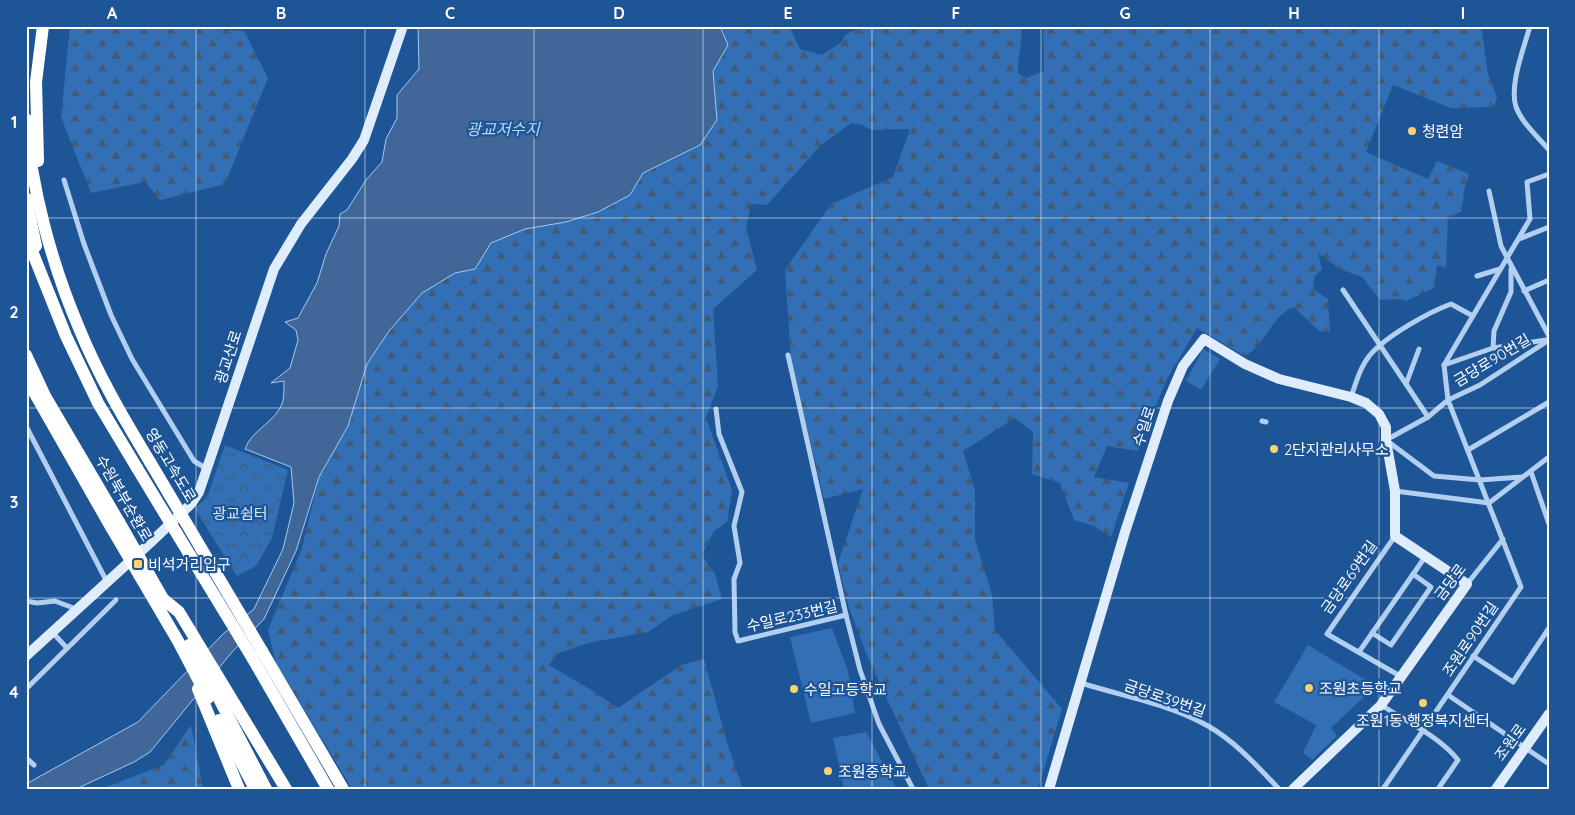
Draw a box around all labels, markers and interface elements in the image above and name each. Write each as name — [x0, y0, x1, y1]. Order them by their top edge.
text: A — [107, 3, 118, 23]
text: B — [276, 3, 286, 23]
text: C — [445, 3, 455, 23]
text: D — [613, 3, 625, 23]
text: E — [783, 3, 793, 23]
text: F — [952, 3, 961, 23]
text: G — [1119, 3, 1131, 23]
text: H — [1288, 3, 1300, 23]
text: I — [1461, 3, 1465, 23]
text: 1 — [11, 112, 17, 132]
water label: 광교저수지 — [466, 119, 541, 139]
place label: 청련암 — [1422, 122, 1464, 141]
marker: 청련암 — [1406, 125, 1418, 137]
text: 2 — [9, 302, 19, 322]
street label: 광교산로 — [210, 328, 246, 386]
street label: 금당로90번길 — [1450, 330, 1534, 390]
street label: 수일로 — [1129, 403, 1159, 449]
street label: 영동고속도로 — [142, 425, 200, 505]
place label: 2단지관리사무소 — [1284, 440, 1389, 459]
marker: 2단지관리사무소 — [1268, 443, 1280, 455]
street label: 수원북부순환로 — [92, 451, 156, 545]
text: 3 — [10, 492, 18, 512]
park label: 광교쉼터 — [212, 504, 268, 523]
street label: 금당로69번길 — [1317, 537, 1381, 617]
place label: 비석거리입구 — [148, 555, 231, 574]
marker: 비석거리입구 — [132, 558, 144, 570]
street label: 금당로 — [1430, 560, 1470, 604]
street label: 수일로233번길 — [745, 596, 839, 636]
street label: 조원로90번길 — [1438, 598, 1502, 680]
street label: 금당로39번길 — [1122, 675, 1208, 721]
place label: 조원초등학교 — [1319, 679, 1402, 698]
place label: 수일고등학교 — [804, 680, 887, 699]
text: 4 — [9, 682, 19, 702]
marker: 조원초등학교 — [1303, 682, 1315, 694]
marker: 수일고등학교 — [788, 683, 800, 695]
marker: 조원1동 행정복지센터 — [1417, 697, 1429, 709]
place label: 조원1동 행정복지센터 — [1356, 711, 1490, 730]
street label: 조원로 — [1490, 720, 1530, 764]
place label: 조원중학교 — [838, 762, 907, 781]
marker: 조원중학교 — [822, 765, 834, 777]

